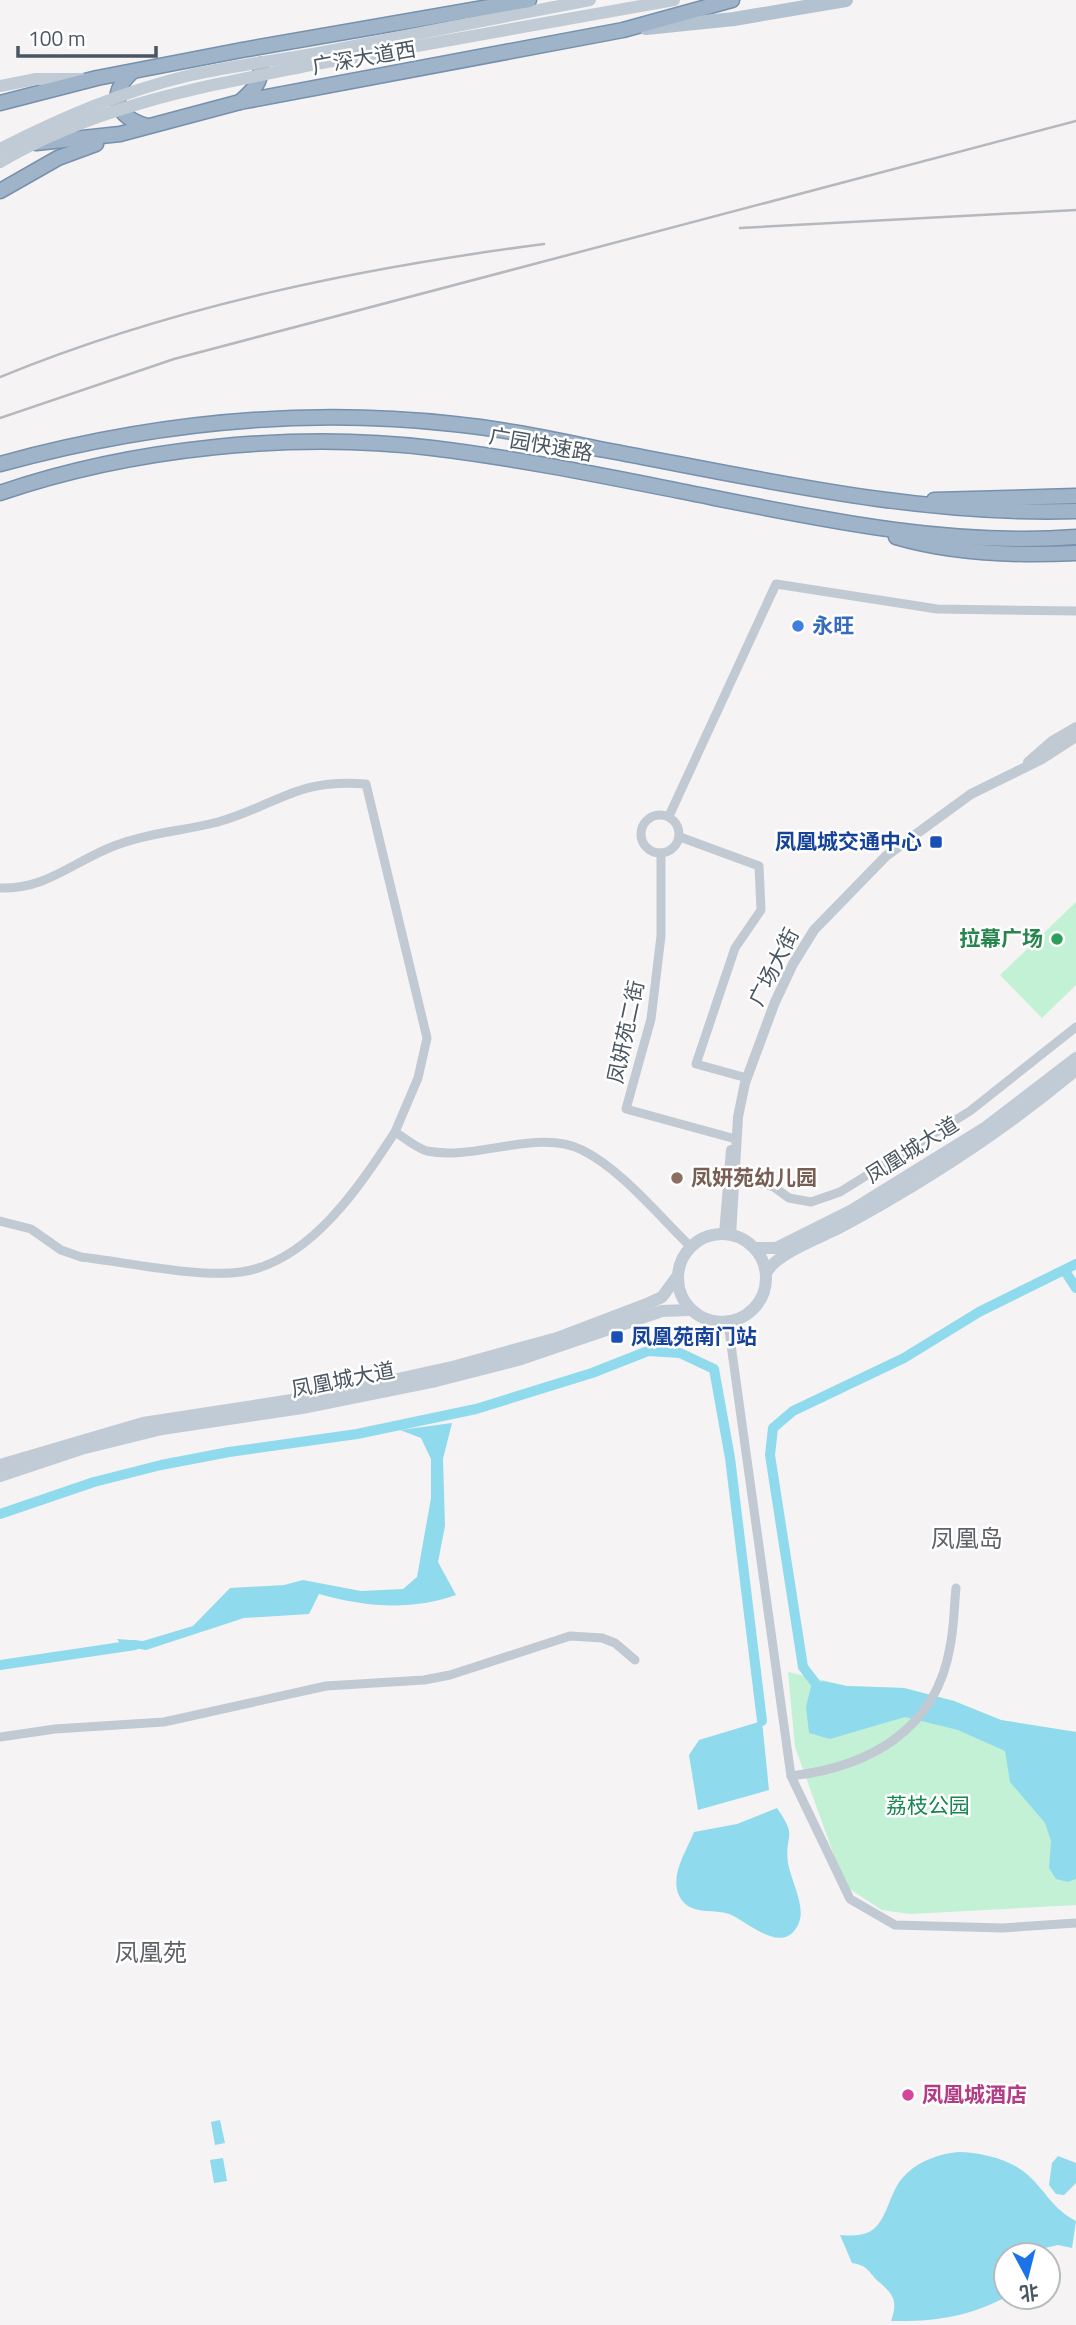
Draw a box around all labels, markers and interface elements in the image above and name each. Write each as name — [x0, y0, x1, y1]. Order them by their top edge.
scale bar — [18, 14, 156, 58]
text: 100 m — [28, 22, 85, 54]
street label: 广深大道西 — [309, 32, 418, 82]
street label: 广园快速路 — [487, 419, 596, 469]
place label: 永旺 — [812, 609, 854, 641]
marker: 永旺 — [790, 618, 806, 634]
place label: 凤凰城交通中心 — [775, 825, 922, 857]
marker: 凤凰城交通中心 — [928, 834, 944, 850]
street label: 广场大街 — [740, 922, 806, 1011]
place label: 拉幕广场 — [959, 922, 1043, 954]
marker: 拉幕广场 — [1049, 931, 1065, 947]
street label: 凤妍苑二街 — [598, 977, 652, 1086]
street label: 凤凰城大道 — [858, 1108, 964, 1191]
place label: 凤妍苑幼儿园 — [691, 1161, 817, 1193]
marker: 凤妍苑幼儿园 — [669, 1170, 685, 1186]
place label: 凤凰苑南门站 — [631, 1320, 757, 1352]
marker: 凤凰苑南门站 — [609, 1329, 625, 1345]
street label: 凤凰城大道 — [288, 1353, 397, 1405]
district label: 凤凰岛 — [931, 1520, 1003, 1556]
park label: 荔枝公园 — [886, 1789, 970, 1821]
district label: 凤凰苑 — [115, 1934, 187, 1970]
place label: 凤凰城酒店 — [922, 2078, 1027, 2110]
marker: 凤凰城酒店 — [900, 2087, 916, 2103]
north arrow — [992, 2241, 1062, 2311]
text: 北 — [1018, 2278, 1040, 2309]

